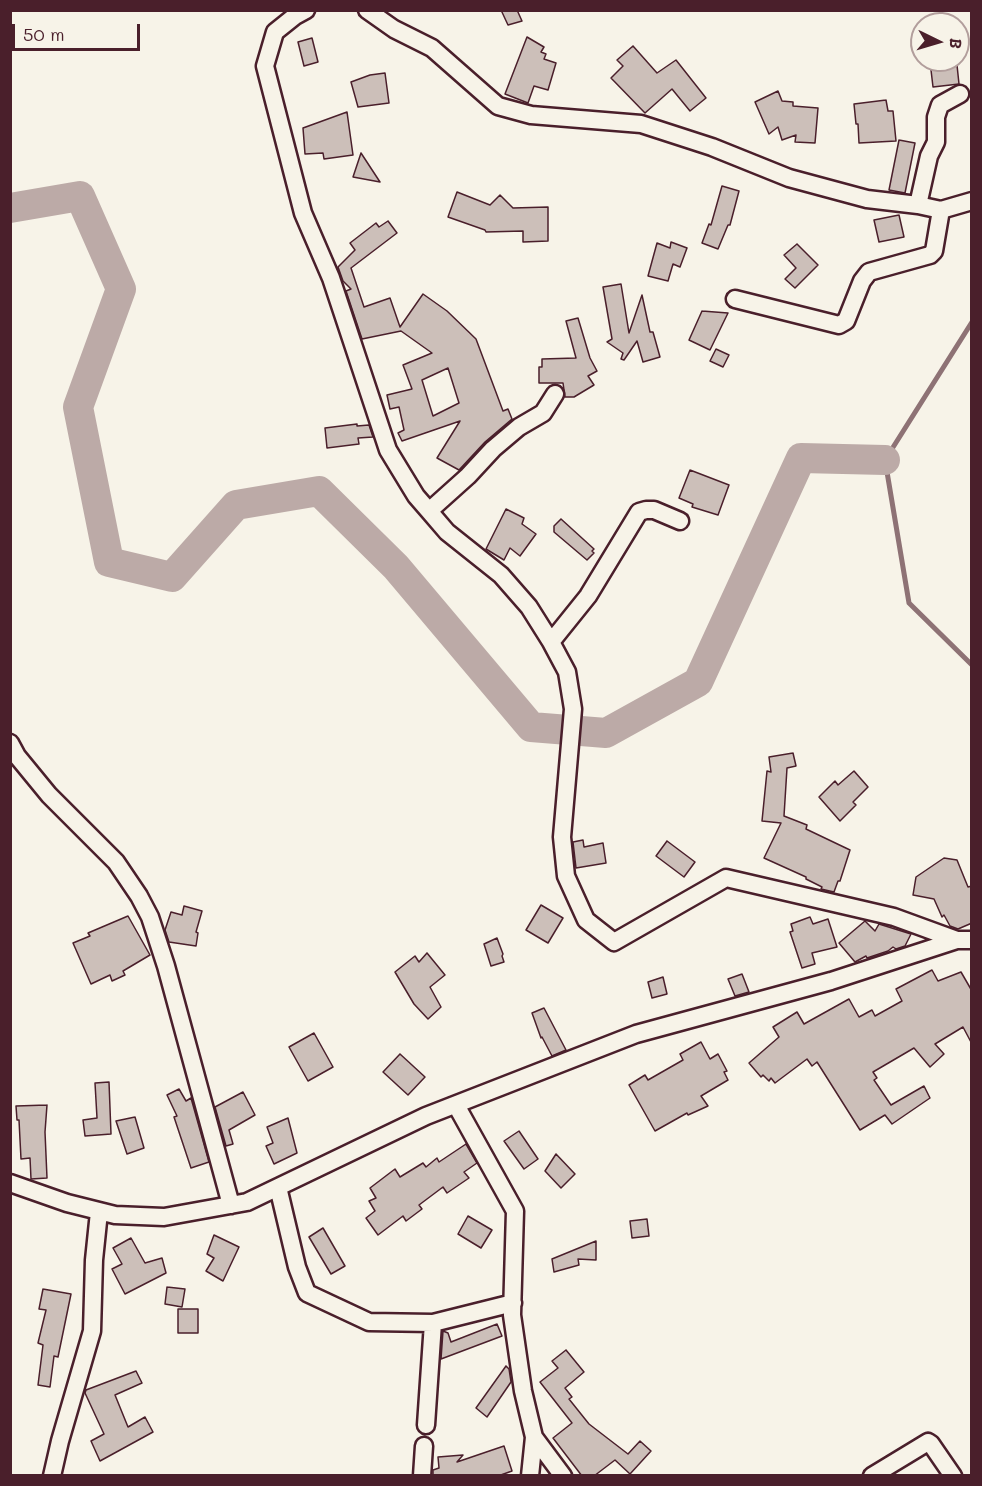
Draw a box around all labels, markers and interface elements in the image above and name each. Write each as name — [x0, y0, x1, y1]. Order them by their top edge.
scale bar — [15, 12, 142, 50]
north arrow — [910, 12, 970, 72]
text: 50 m — [23, 22, 65, 46]
text: B — [946, 37, 967, 50]

